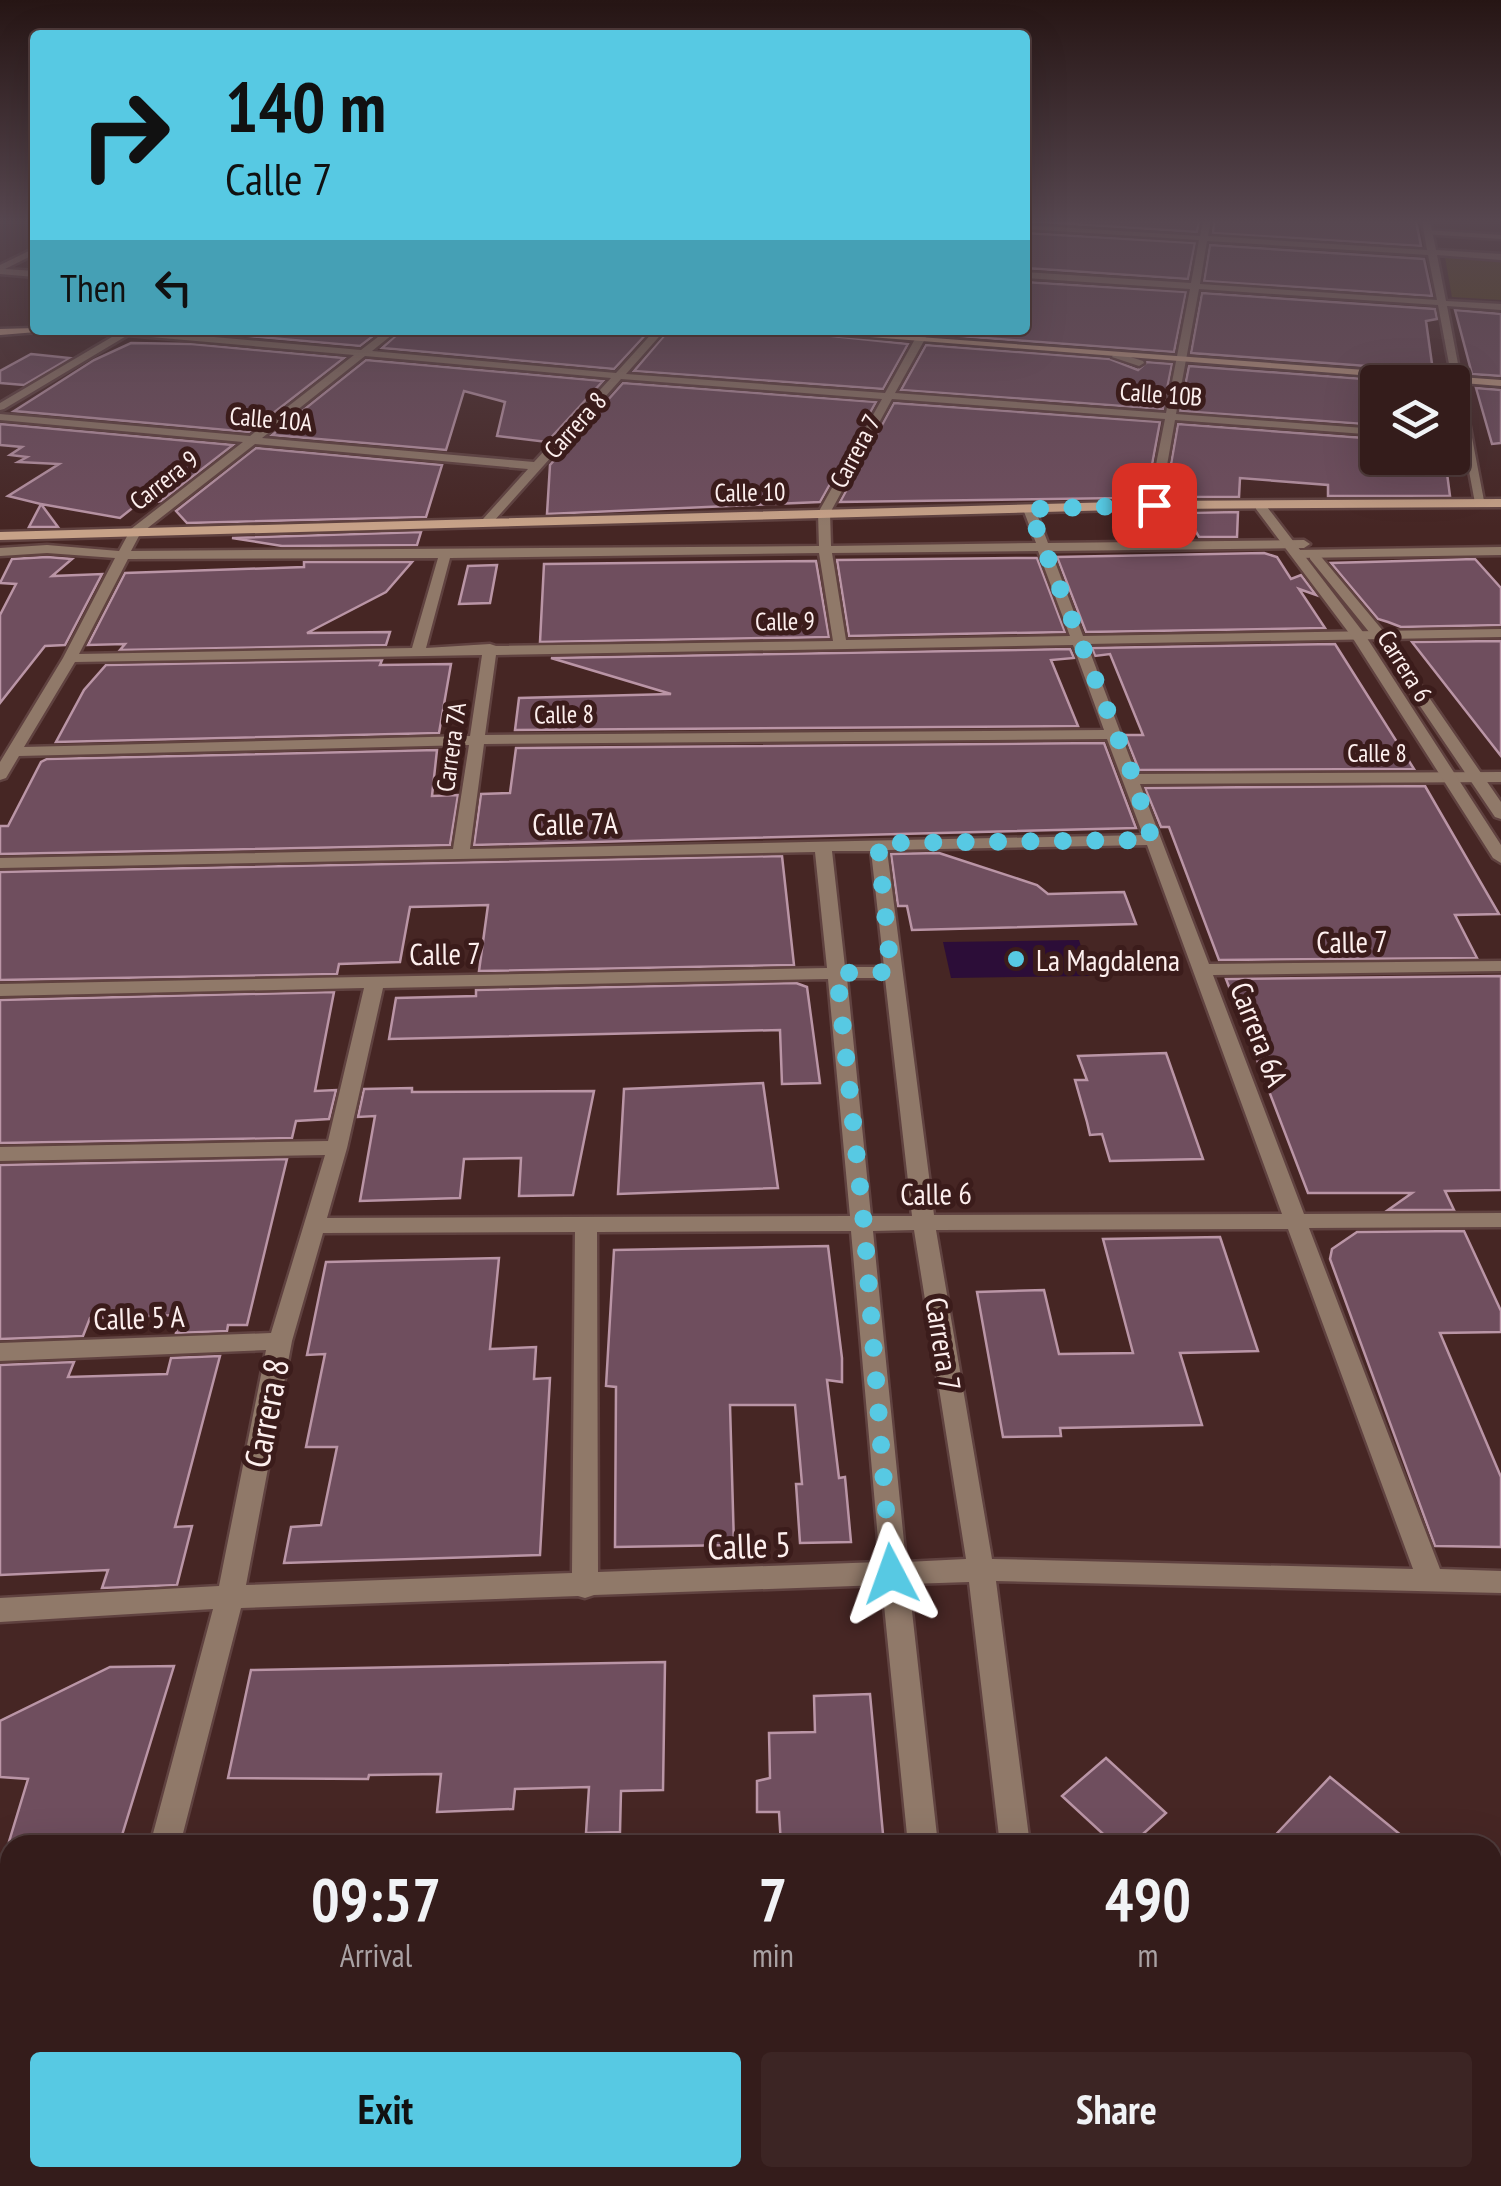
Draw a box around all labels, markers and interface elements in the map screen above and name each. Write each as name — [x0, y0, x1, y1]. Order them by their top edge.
text: 140 m — [225, 61, 386, 151]
icon: right — [60, 70, 190, 200]
text: Calle 7 — [225, 149, 332, 207]
icon: left — [146, 260, 201, 315]
text: Then — [60, 263, 126, 312]
map controls — [1360, 365, 1470, 475]
button: layers — [1360, 365, 1470, 475]
street label: Calle 10B — [1119, 375, 1203, 413]
street label: Carrera 8 — [537, 385, 613, 465]
street label: Calle 10A — [228, 399, 314, 439]
street label: Carrera 7 — [822, 409, 888, 493]
street label: Carrera 9 — [123, 443, 205, 517]
pin — [1112, 463, 1197, 548]
street label: Calle 10 — [714, 475, 786, 509]
icon: arrive — [1127, 478, 1182, 533]
street label: Calle 9 — [755, 604, 815, 638]
street label: Carrera 6 — [1371, 624, 1439, 708]
street label: Calle 8 — [534, 697, 594, 731]
street label: Carrera 7A — [429, 700, 473, 794]
street label: Calle 8 — [1347, 737, 1407, 769]
street label: Calle 7A — [532, 803, 619, 843]
street label: Calle 7 — [1316, 921, 1388, 961]
street label: Calle 7 — [409, 933, 481, 973]
place label: La Magdalena — [1036, 940, 1180, 979]
marker: La Magdalena — [1005, 948, 1027, 970]
street label: Carrera 6A — [1222, 976, 1298, 1092]
street label: Calle 6 — [900, 1173, 972, 1213]
street label: Carrera 7 — [917, 1294, 971, 1394]
street label: Calle 5 A — [93, 1296, 186, 1338]
street label: Carrera 8 — [233, 1355, 299, 1471]
street label: Calle 5 — [706, 1521, 792, 1569]
position arrow — [839, 1522, 943, 1626]
text: 09:57 — [311, 1860, 441, 1938]
text: 7 — [759, 1860, 787, 1938]
text: 490 — [1105, 1860, 1191, 1938]
text: Arrival — [340, 1934, 412, 1976]
text: min — [752, 1934, 794, 1976]
text: m — [1137, 1934, 1158, 1976]
button: Exit — [30, 2052, 741, 2167]
button: Share — [761, 2052, 1472, 2167]

